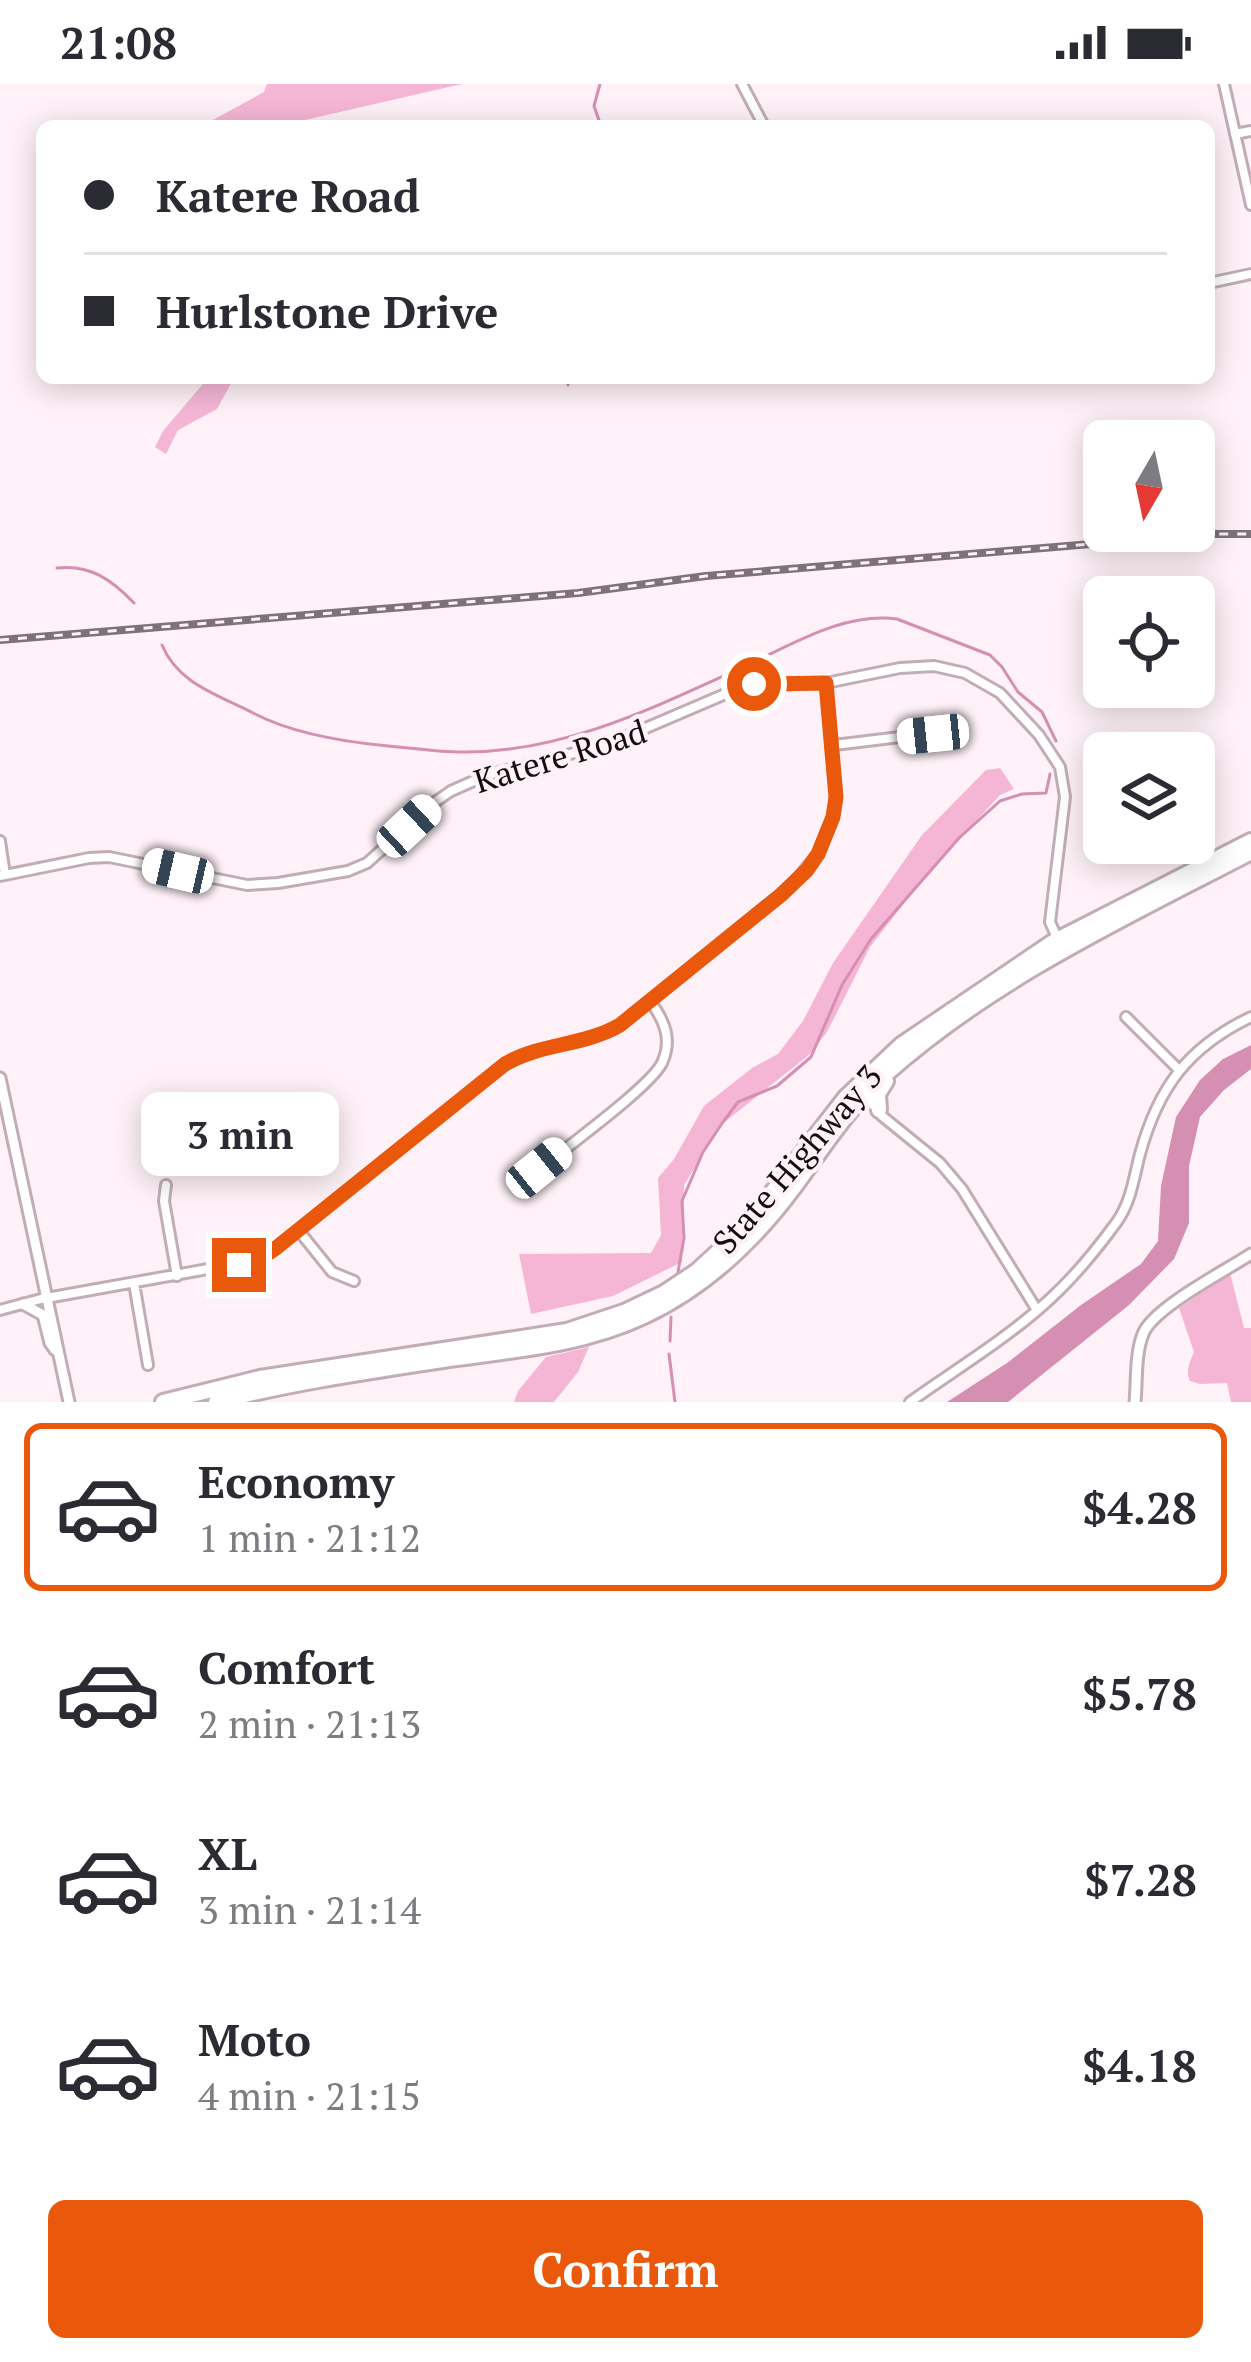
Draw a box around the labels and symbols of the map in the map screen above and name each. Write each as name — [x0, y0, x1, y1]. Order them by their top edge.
north arrow — [1083, 420, 1215, 552]
route start — [727, 657, 781, 711]
street label: Katere Road — [469, 709, 651, 802]
car — [895, 712, 971, 756]
car — [370, 788, 448, 864]
car — [139, 845, 217, 897]
street label: State Highway 3 — [703, 1055, 891, 1262]
callout: 3 min — [140, 1091, 338, 1175]
car — [500, 1131, 578, 1205]
route end — [212, 1238, 266, 1292]

